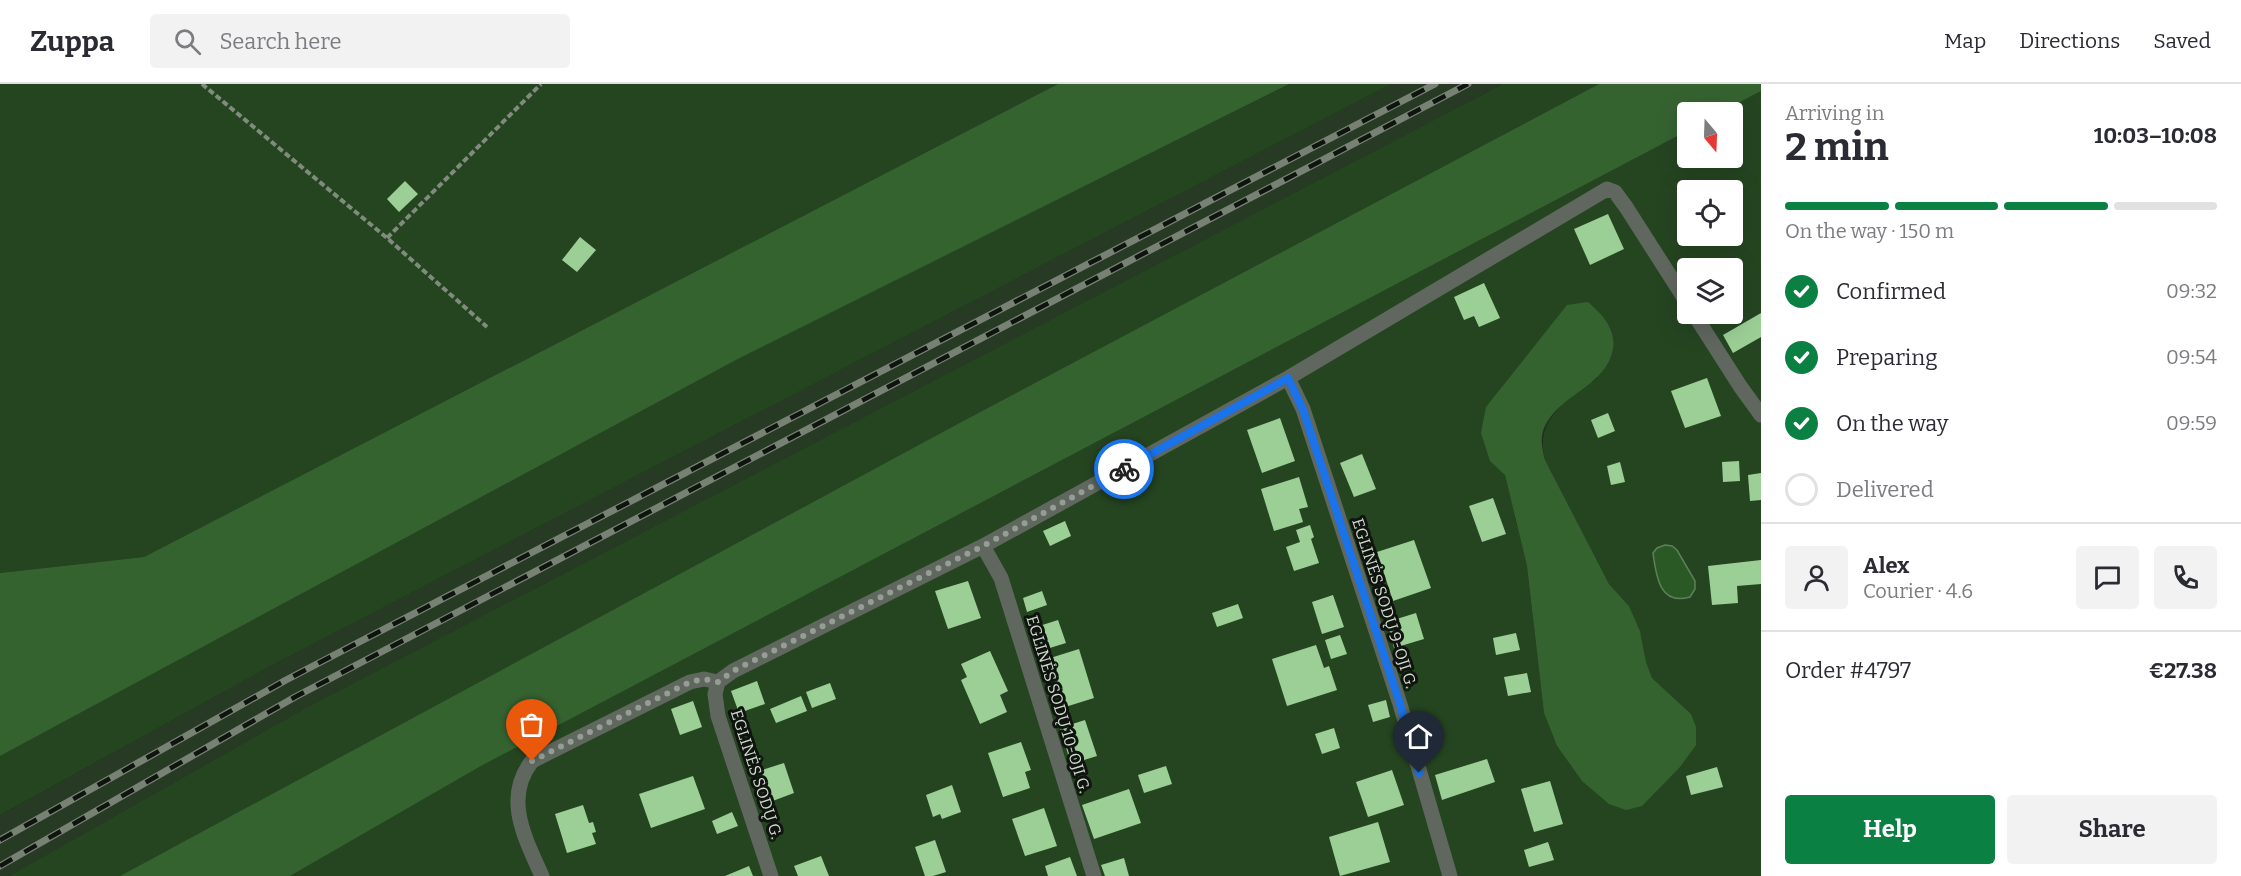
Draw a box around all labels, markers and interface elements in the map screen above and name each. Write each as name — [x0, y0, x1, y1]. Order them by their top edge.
search box — [150, 14, 570, 68]
text: Zuppa — [30, 25, 114, 58]
icon: search — [171, 25, 204, 58]
text: Search here — [219, 28, 342, 55]
text: Map — [1944, 28, 1986, 54]
text: Directions — [2019, 28, 2120, 54]
text: Saved — [2153, 28, 2211, 54]
text: Arriving in — [1785, 101, 1884, 125]
north arrow — [1677, 102, 1743, 168]
map controls — [1677, 102, 1743, 324]
text: 10:03–10:08 — [2094, 122, 2217, 149]
text: 2 min — [1785, 124, 1889, 170]
button: locate — [1677, 180, 1743, 246]
text: On the way · 150 m — [1785, 219, 1954, 243]
button: layers — [1677, 258, 1743, 324]
icon: check — [1785, 275, 1818, 308]
text: Confirmed — [1836, 278, 1946, 305]
text: 09:32 — [2166, 279, 2217, 303]
icon: check — [1785, 341, 1818, 374]
text: Preparing — [1836, 344, 1938, 371]
text: 09:54 — [2166, 345, 2217, 369]
icon: check — [1785, 407, 1818, 440]
text: On the way — [1836, 410, 1948, 437]
text: 09:59 — [2166, 411, 2217, 435]
courier — [1094, 439, 1154, 499]
icon: bike — [1108, 453, 1141, 486]
text: Delivered — [1836, 476, 1934, 503]
street label: EGLINĖS SODŲ 9-OJI G. — [1348, 516, 1421, 690]
button: person — [1785, 546, 1848, 609]
button: chat — [2076, 546, 2139, 609]
button: phone — [2154, 546, 2217, 609]
text: Alex — [1863, 552, 1909, 579]
text: Courier · 4.6 — [1863, 579, 1973, 603]
street label: EGLINĖS SODŲ 10-OJI G. — [1022, 613, 1095, 795]
text: Order #4797 — [1785, 657, 1911, 684]
text: €27.38 — [2149, 657, 2217, 684]
pin — [506, 699, 557, 761]
street label: EGLINĖS SODŲ G. — [727, 707, 786, 841]
icon: bag — [515, 708, 548, 741]
pin — [1393, 711, 1444, 773]
icon: home — [1402, 720, 1435, 753]
button: Help — [1785, 795, 1995, 864]
button: Share — [2007, 795, 2217, 864]

